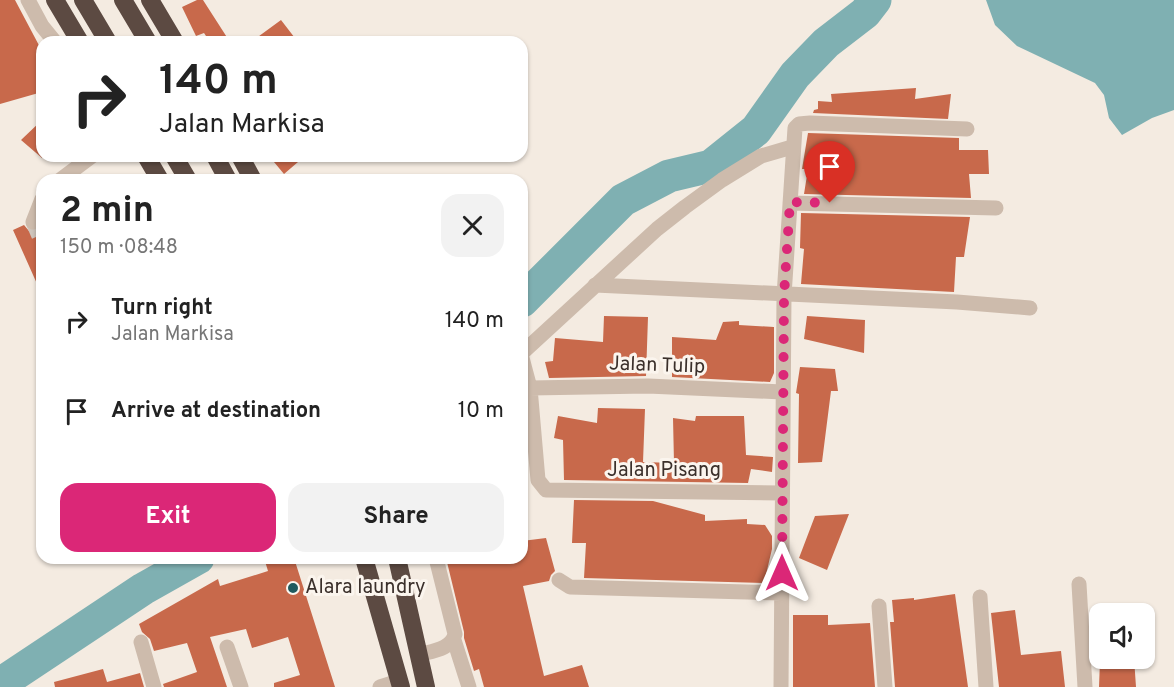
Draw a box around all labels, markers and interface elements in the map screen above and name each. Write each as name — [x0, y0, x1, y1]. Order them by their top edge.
text: 140 m — [159, 56, 278, 109]
icon: right — [60, 60, 138, 138]
text: Jalan Markisa — [159, 108, 325, 142]
pin — [804, 141, 855, 203]
icon: arrive — [813, 150, 846, 183]
text: 2 min — [60, 189, 154, 235]
button: close — [441, 194, 504, 257]
text: 150 m · 08:48 — [60, 235, 178, 261]
text: Turn right — [111, 295, 213, 322]
icon: right — [60, 305, 93, 338]
text: 140 m — [445, 308, 504, 335]
text: Jalan Markisa — [111, 322, 234, 348]
street label: Jalan Tulip — [608, 351, 706, 381]
icon: arrive — [60, 395, 93, 428]
text: Arrive at destination — [111, 398, 321, 425]
text: 10 m — [458, 398, 504, 425]
street label: Jalan Pisang — [607, 458, 721, 484]
button: Exit — [60, 483, 276, 552]
button: Share — [288, 483, 504, 552]
position arrow — [750, 541, 814, 605]
place label: Alara laundry — [305, 575, 426, 601]
marker: Alara laundry — [286, 581, 300, 595]
map controls — [1089, 603, 1155, 669]
button: sound — [1089, 603, 1155, 669]

